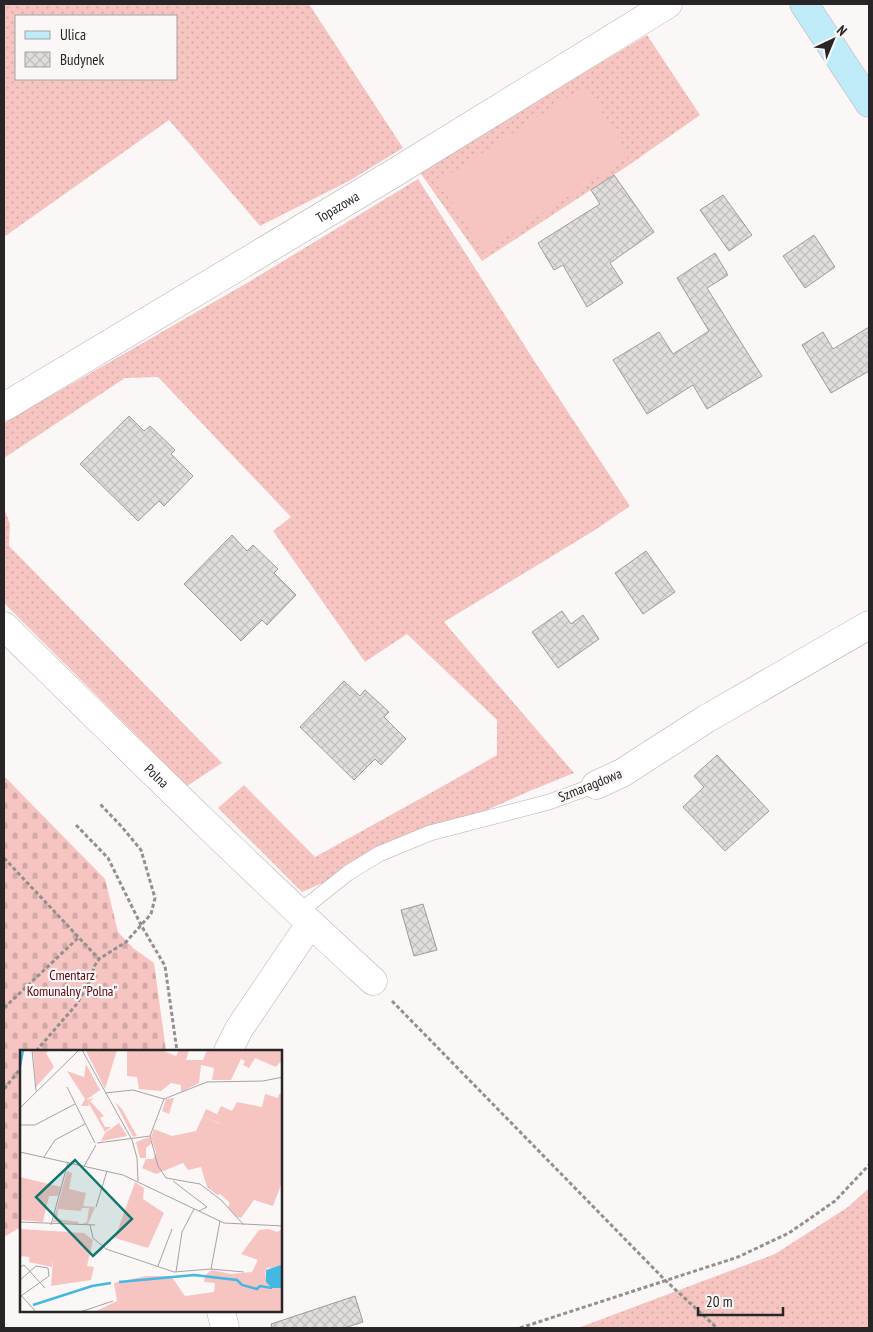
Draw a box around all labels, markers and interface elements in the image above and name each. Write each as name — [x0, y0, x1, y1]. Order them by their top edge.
legend — [15, 15, 178, 80]
north arrow — [808, 15, 858, 65]
text: N — [833, 22, 851, 40]
text: Ulica — [60, 25, 86, 44]
text: Budynek — [60, 50, 104, 69]
street label: Topazowa — [313, 187, 362, 227]
street label: Polna — [141, 760, 173, 792]
street label: Szmaragdowa — [556, 764, 624, 806]
park label: Cmentarz Komunalny "Polna" — [27, 966, 117, 1000]
inset map — [20, 1050, 282, 1312]
scale bar — [698, 1284, 783, 1316]
text: 20 m — [706, 1292, 732, 1311]

